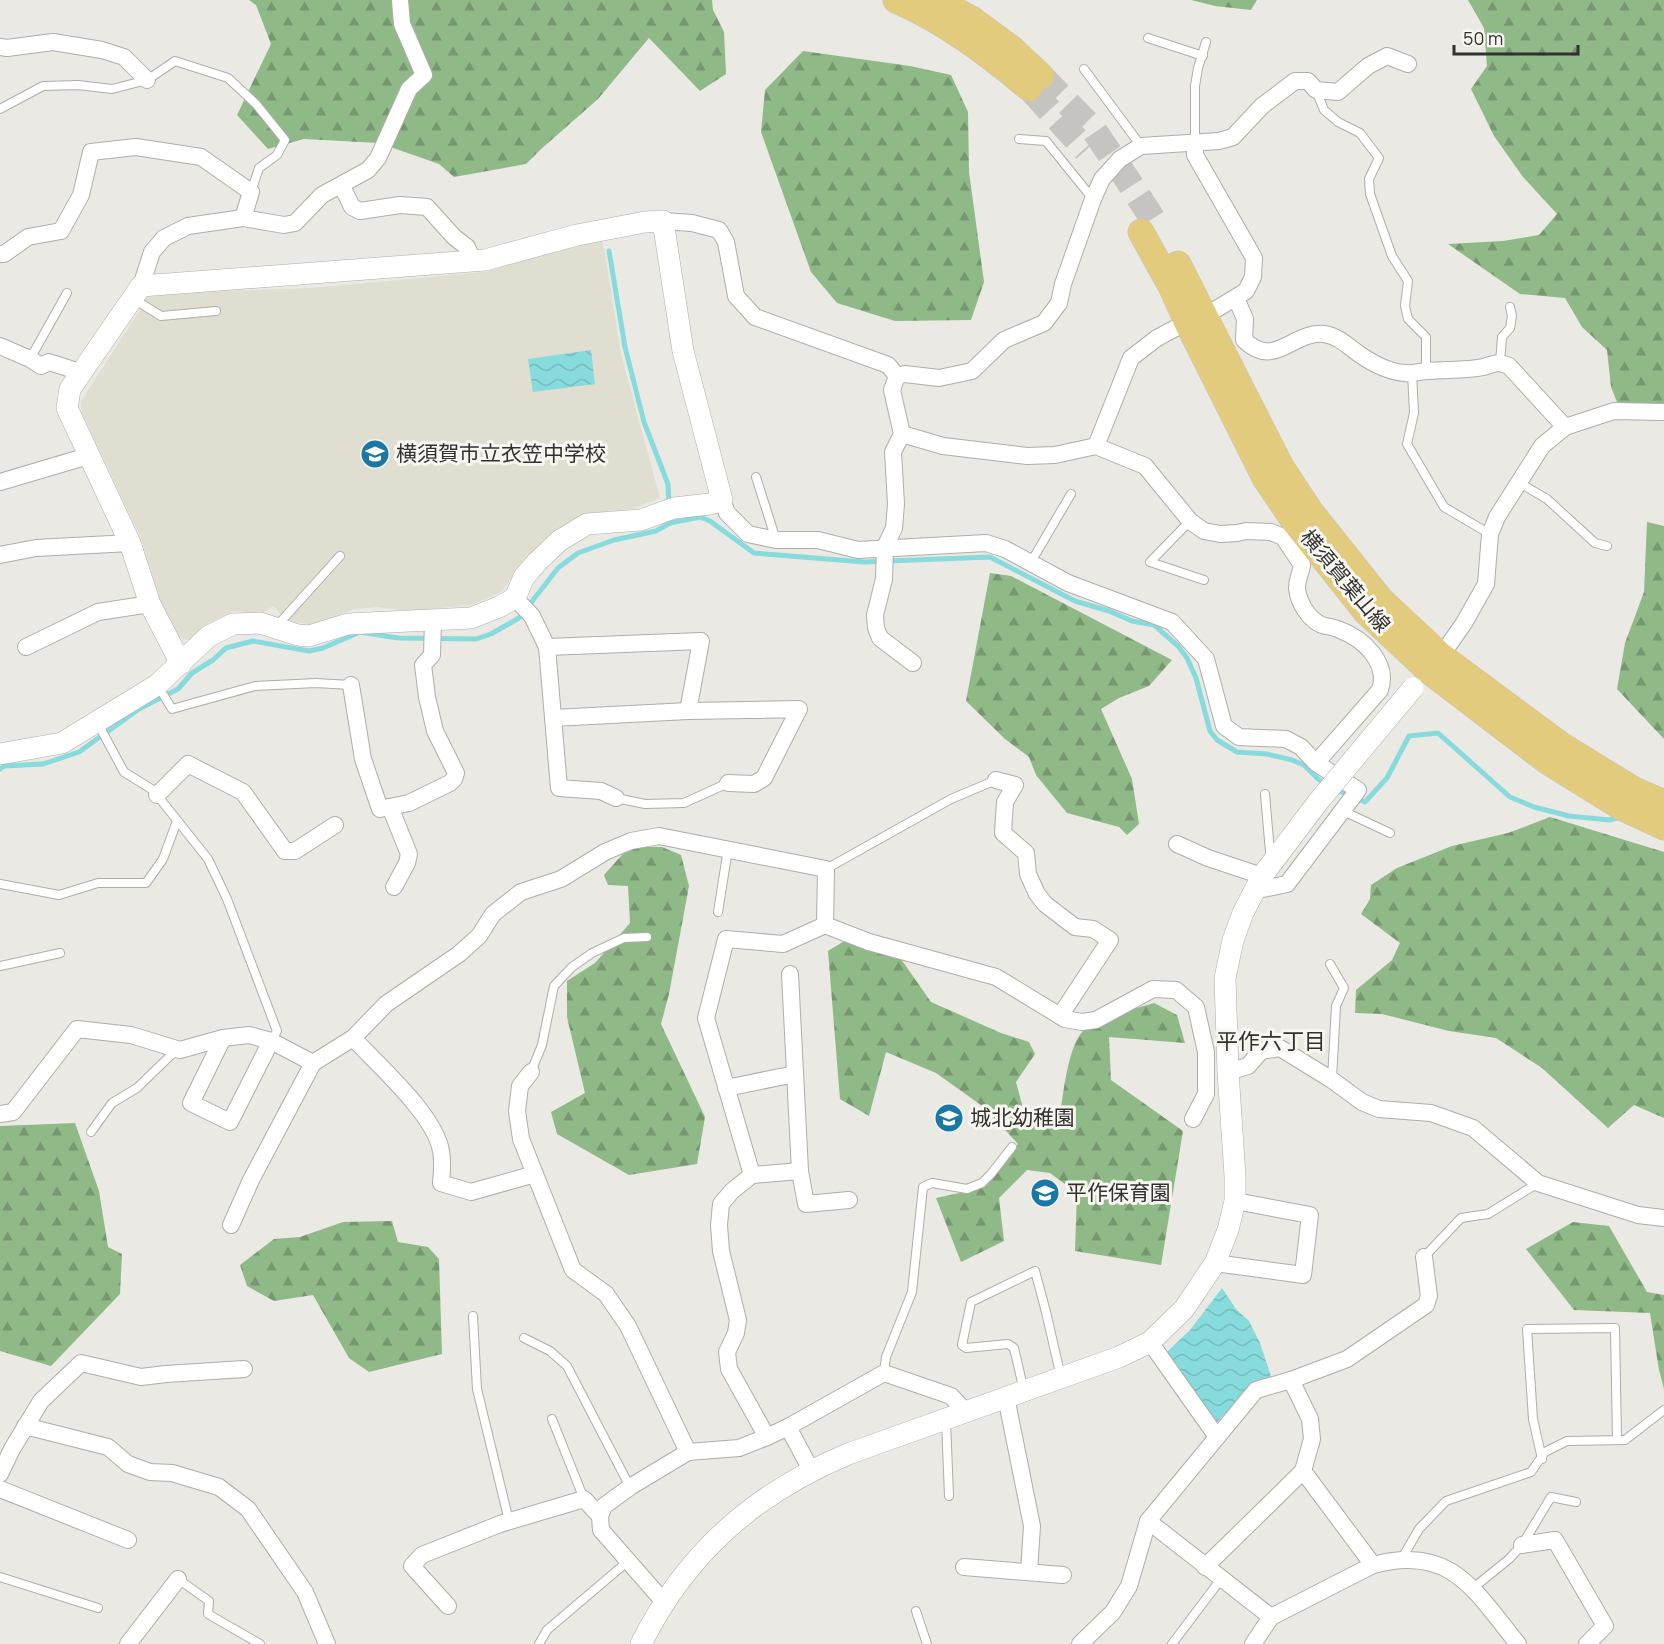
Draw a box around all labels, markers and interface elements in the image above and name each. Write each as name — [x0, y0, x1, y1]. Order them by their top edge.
scale bar — [1454, 18, 1578, 56]
text: 50 m — [1463, 26, 1503, 50]
school or university icon: 横須賀市立衣笠中学校 — [359, 438, 391, 470]
place label: 横須賀市立衣笠中学校 — [396, 439, 606, 467]
street label: 横須賀葉山線 — [1295, 523, 1397, 638]
district label: 平作六丁目 — [1216, 1026, 1326, 1056]
school or university icon: 城北幼稚園 — [933, 1102, 965, 1134]
place label: 城北幼稚園 — [970, 1103, 1075, 1131]
school or university icon: 平作保育園 — [1029, 1177, 1061, 1209]
place label: 平作保育園 — [1066, 1178, 1171, 1206]

